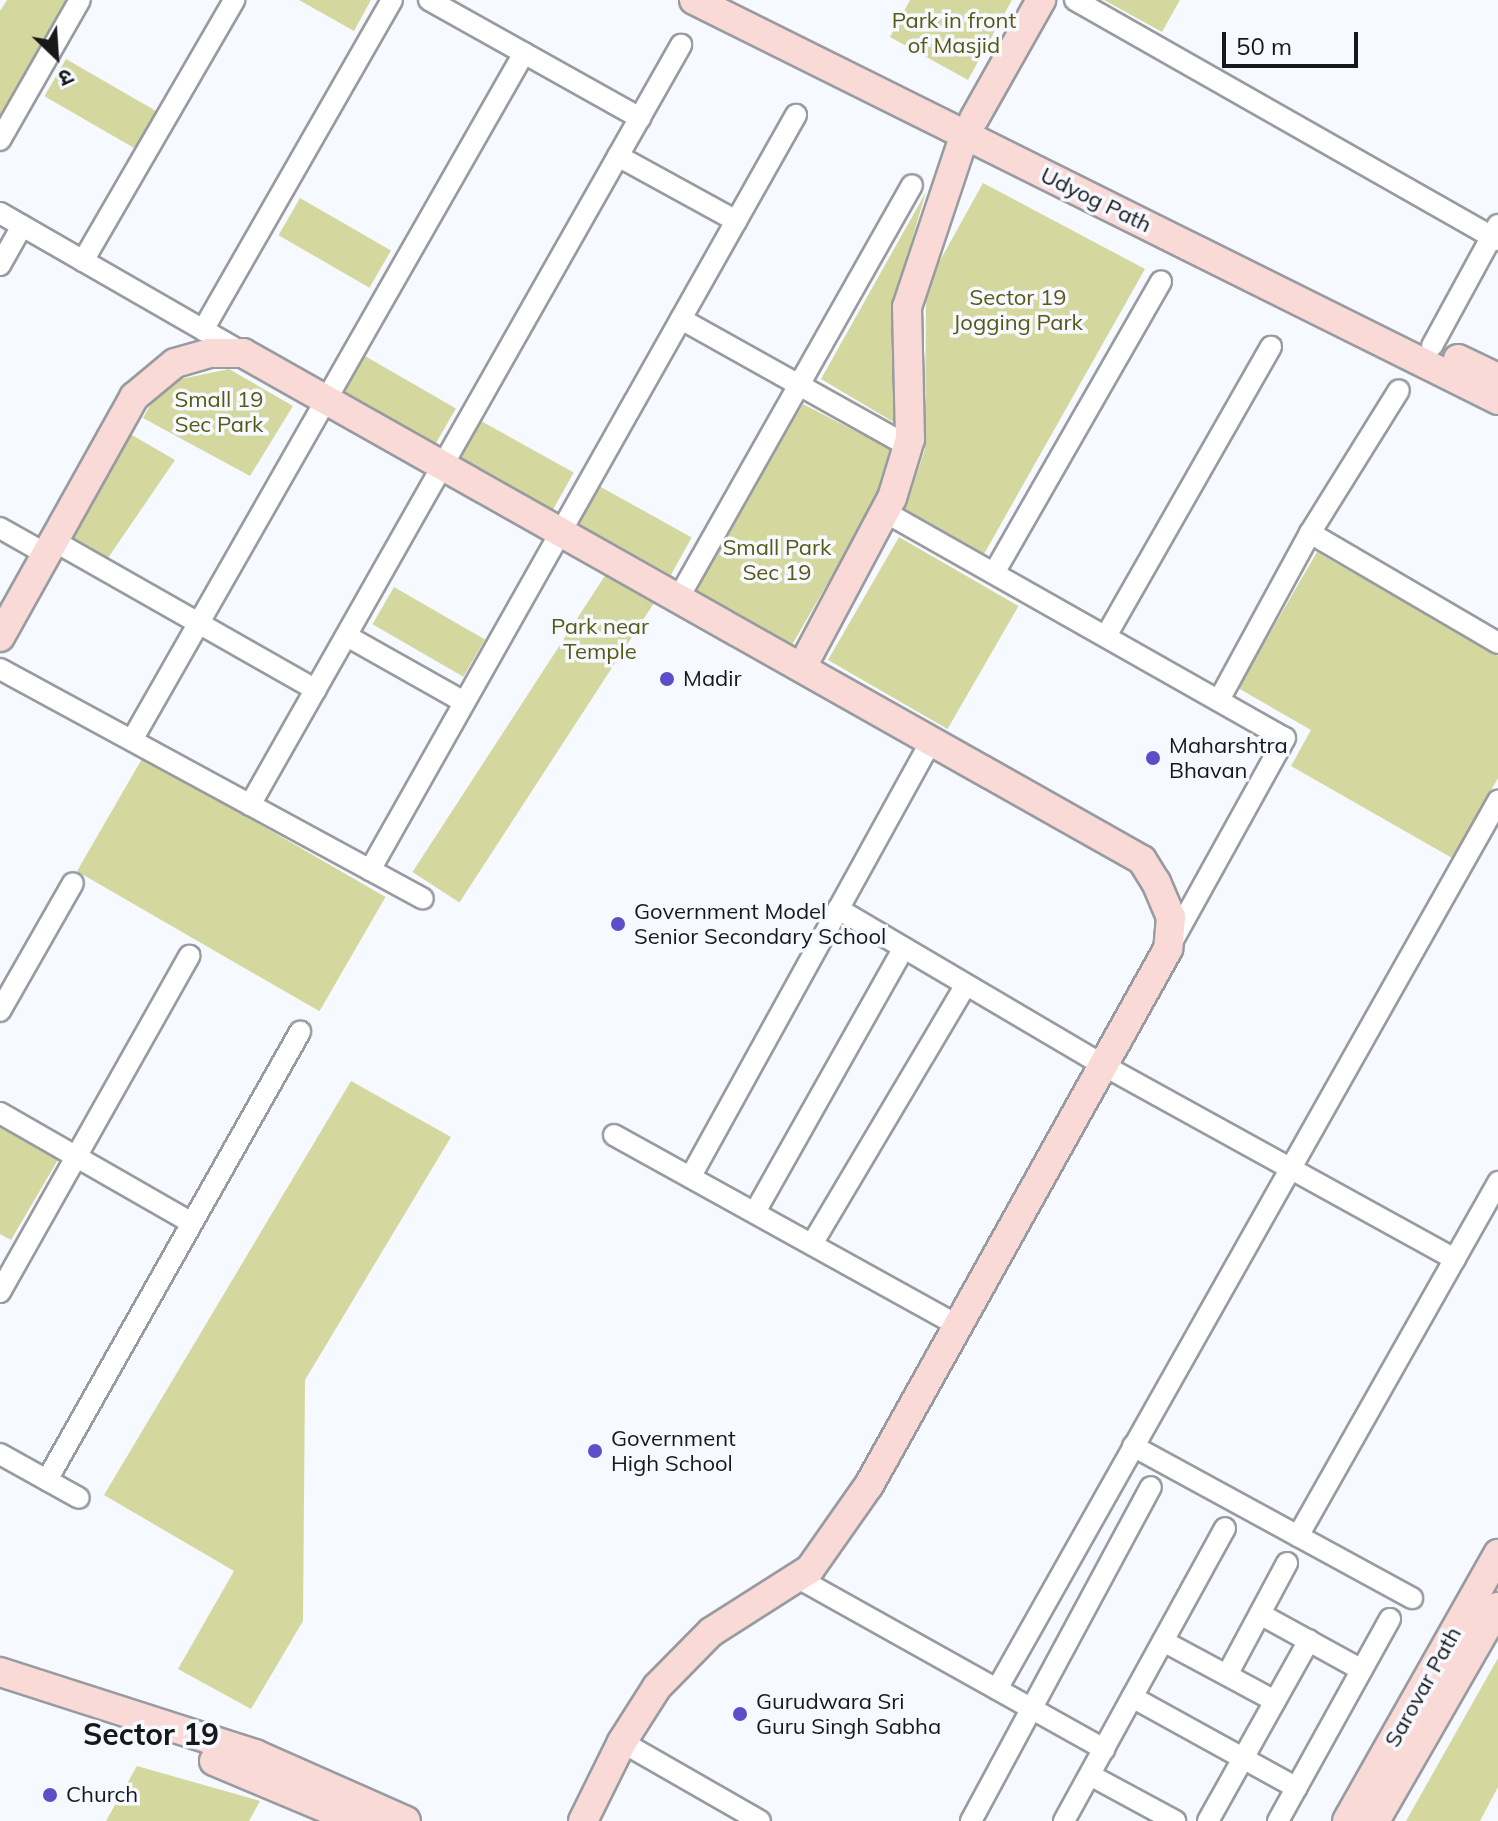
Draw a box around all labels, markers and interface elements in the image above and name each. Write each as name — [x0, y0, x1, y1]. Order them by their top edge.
park label: Park in front of Masjid — [892, 7, 1016, 58]
north arrow — [16, 16, 96, 96]
scale bar — [1226, 16, 1362, 66]
text: 50 m — [1236, 31, 1292, 61]
text: उ — [54, 62, 78, 93]
street label: Udyog Path — [1036, 162, 1156, 238]
park label: Sector 19 Jogging Park — [953, 284, 1083, 336]
park label: Small 19 Sec Park — [175, 386, 263, 438]
park label: Small Park Sec 19 — [723, 534, 831, 586]
park label: Park near Temple — [551, 613, 649, 664]
place label: Madir — [683, 666, 741, 692]
marker: Madir — [658, 670, 676, 688]
place label: Maharshtra Bhavan — [1169, 732, 1288, 784]
marker: Maharshtra Bhavan — [1144, 749, 1162, 767]
place label: Government Model Senior Secondary School — [634, 898, 886, 950]
marker: Government Model Senior Secondary School — [609, 915, 627, 933]
place label: Government High School — [611, 1425, 736, 1476]
marker: Government High School — [586, 1442, 604, 1460]
street label: Sarovar Path — [1379, 1622, 1467, 1752]
place label: Gurudwara Sri Guru Singh Sabha — [756, 1688, 941, 1740]
marker: Gurudwara Sri Guru Singh Sabha — [731, 1705, 749, 1723]
district label: Sector 19 — [83, 1716, 219, 1752]
place label: Church — [66, 1782, 138, 1808]
marker: Church — [41, 1786, 59, 1804]

